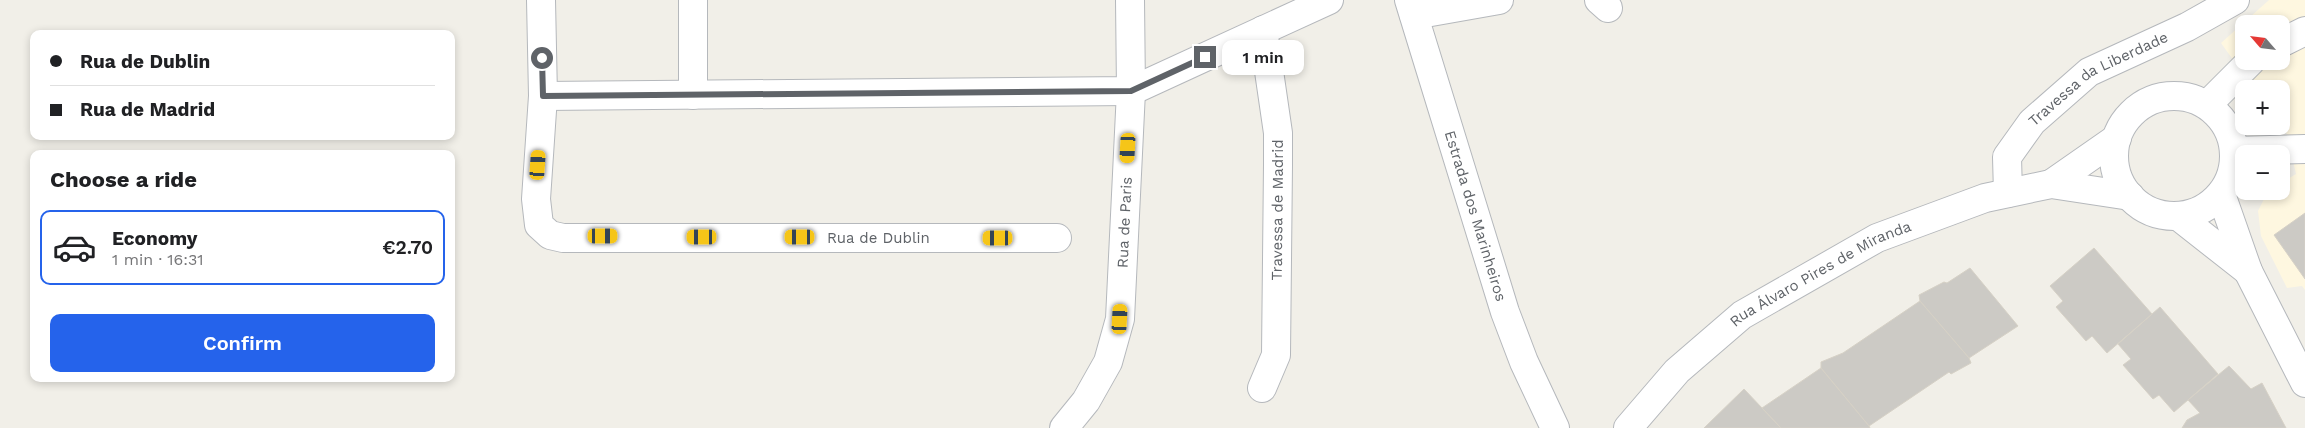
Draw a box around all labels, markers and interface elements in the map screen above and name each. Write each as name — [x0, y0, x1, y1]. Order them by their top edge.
north arrow — [2235, 15, 2290, 70]
map controls — [2235, 15, 2290, 200]
street label: Travessa da Liberdade — [2025, 28, 2171, 130]
callout: 1 min — [1222, 40, 1305, 74]
route end — [1194, 46, 1216, 68]
route start — [531, 47, 553, 69]
text: 1 min — [1242, 48, 1284, 67]
text: Rua de Dublin — [80, 50, 210, 73]
button: + — [2235, 80, 2290, 135]
text: Rua de Madrid — [80, 98, 215, 121]
street label: Estrada dos Marinheiros — [1441, 128, 1510, 304]
car — [1119, 133, 1136, 163]
street label: Travessa de Madrid — [1268, 139, 1287, 281]
button: − — [2235, 145, 2290, 200]
car — [529, 150, 546, 180]
text: Choose a ride — [50, 167, 197, 192]
street label: Rua de Paris — [1113, 176, 1136, 268]
street label: Rua Álvaro Pires de Miranda — [1726, 217, 1914, 330]
icon: car — [52, 225, 97, 270]
text: Economy — [112, 227, 197, 250]
car — [588, 229, 618, 244]
street label: Rua de Dublin — [827, 229, 930, 247]
car — [687, 230, 717, 245]
car — [785, 230, 815, 245]
car — [983, 231, 1013, 246]
text: €2.70 — [382, 236, 433, 259]
text: 1 min · 16:31 — [112, 250, 204, 269]
car — [1111, 304, 1128, 334]
button: Confirm — [50, 314, 435, 372]

